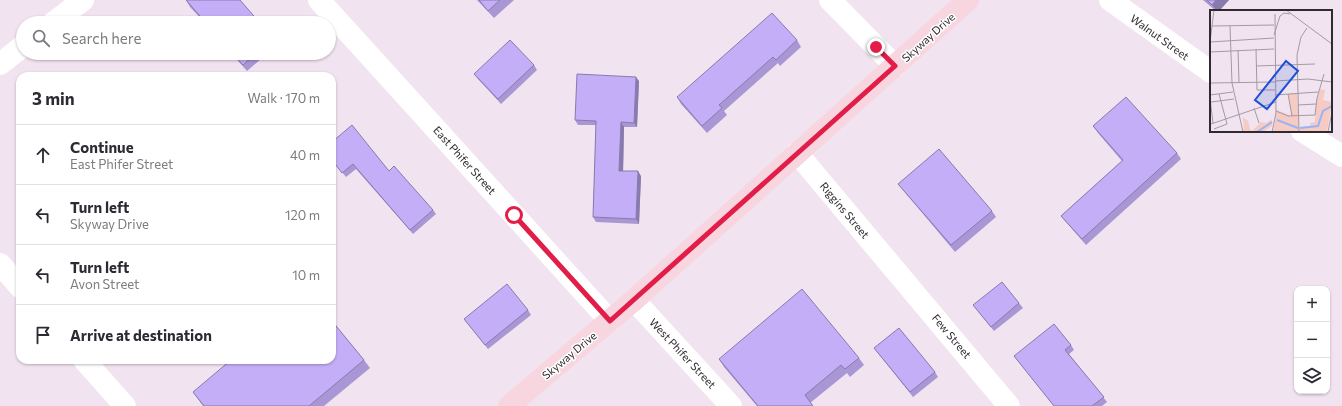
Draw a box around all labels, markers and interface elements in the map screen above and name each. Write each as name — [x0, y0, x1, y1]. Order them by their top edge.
street label: Skyway Drive — [899, 10, 957, 64]
inset map — [1210, 10, 1332, 132]
street label: Walnut Street — [1128, 11, 1192, 63]
search box — [16, 16, 336, 60]
icon: search — [30, 27, 52, 49]
text: Search here — [62, 29, 141, 47]
route end — [867, 38, 885, 56]
text: 3 min — [32, 88, 75, 109]
text: Walk · 170 m — [248, 90, 320, 106]
street label: East Phifer Street — [431, 123, 499, 197]
text: Continue — [70, 138, 134, 156]
icon: ahead — [32, 144, 54, 166]
text: 40 m — [290, 147, 320, 163]
text: East Phifer Street — [70, 156, 173, 172]
street label: Riggins Street — [818, 179, 873, 241]
text: Turn left — [70, 198, 129, 216]
icon: left — [32, 204, 54, 226]
route start — [505, 206, 523, 224]
text: 120 m — [285, 207, 320, 223]
text: Skyway Drive — [70, 216, 149, 232]
text: Turn left — [70, 258, 129, 276]
icon: left — [32, 264, 54, 286]
text: 10 m — [292, 267, 320, 283]
text: Avon Street — [70, 276, 139, 292]
map controls — [1294, 286, 1330, 394]
button: + — [1294, 286, 1330, 322]
street label: Few Street — [930, 311, 975, 361]
street label: West Phifer Street — [647, 315, 719, 391]
button: − — [1294, 322, 1330, 358]
icon: arrive — [32, 324, 54, 346]
text: Arrive at destination — [70, 326, 212, 344]
street label: Skyway Drive — [539, 328, 599, 381]
button: layers — [1294, 358, 1330, 394]

